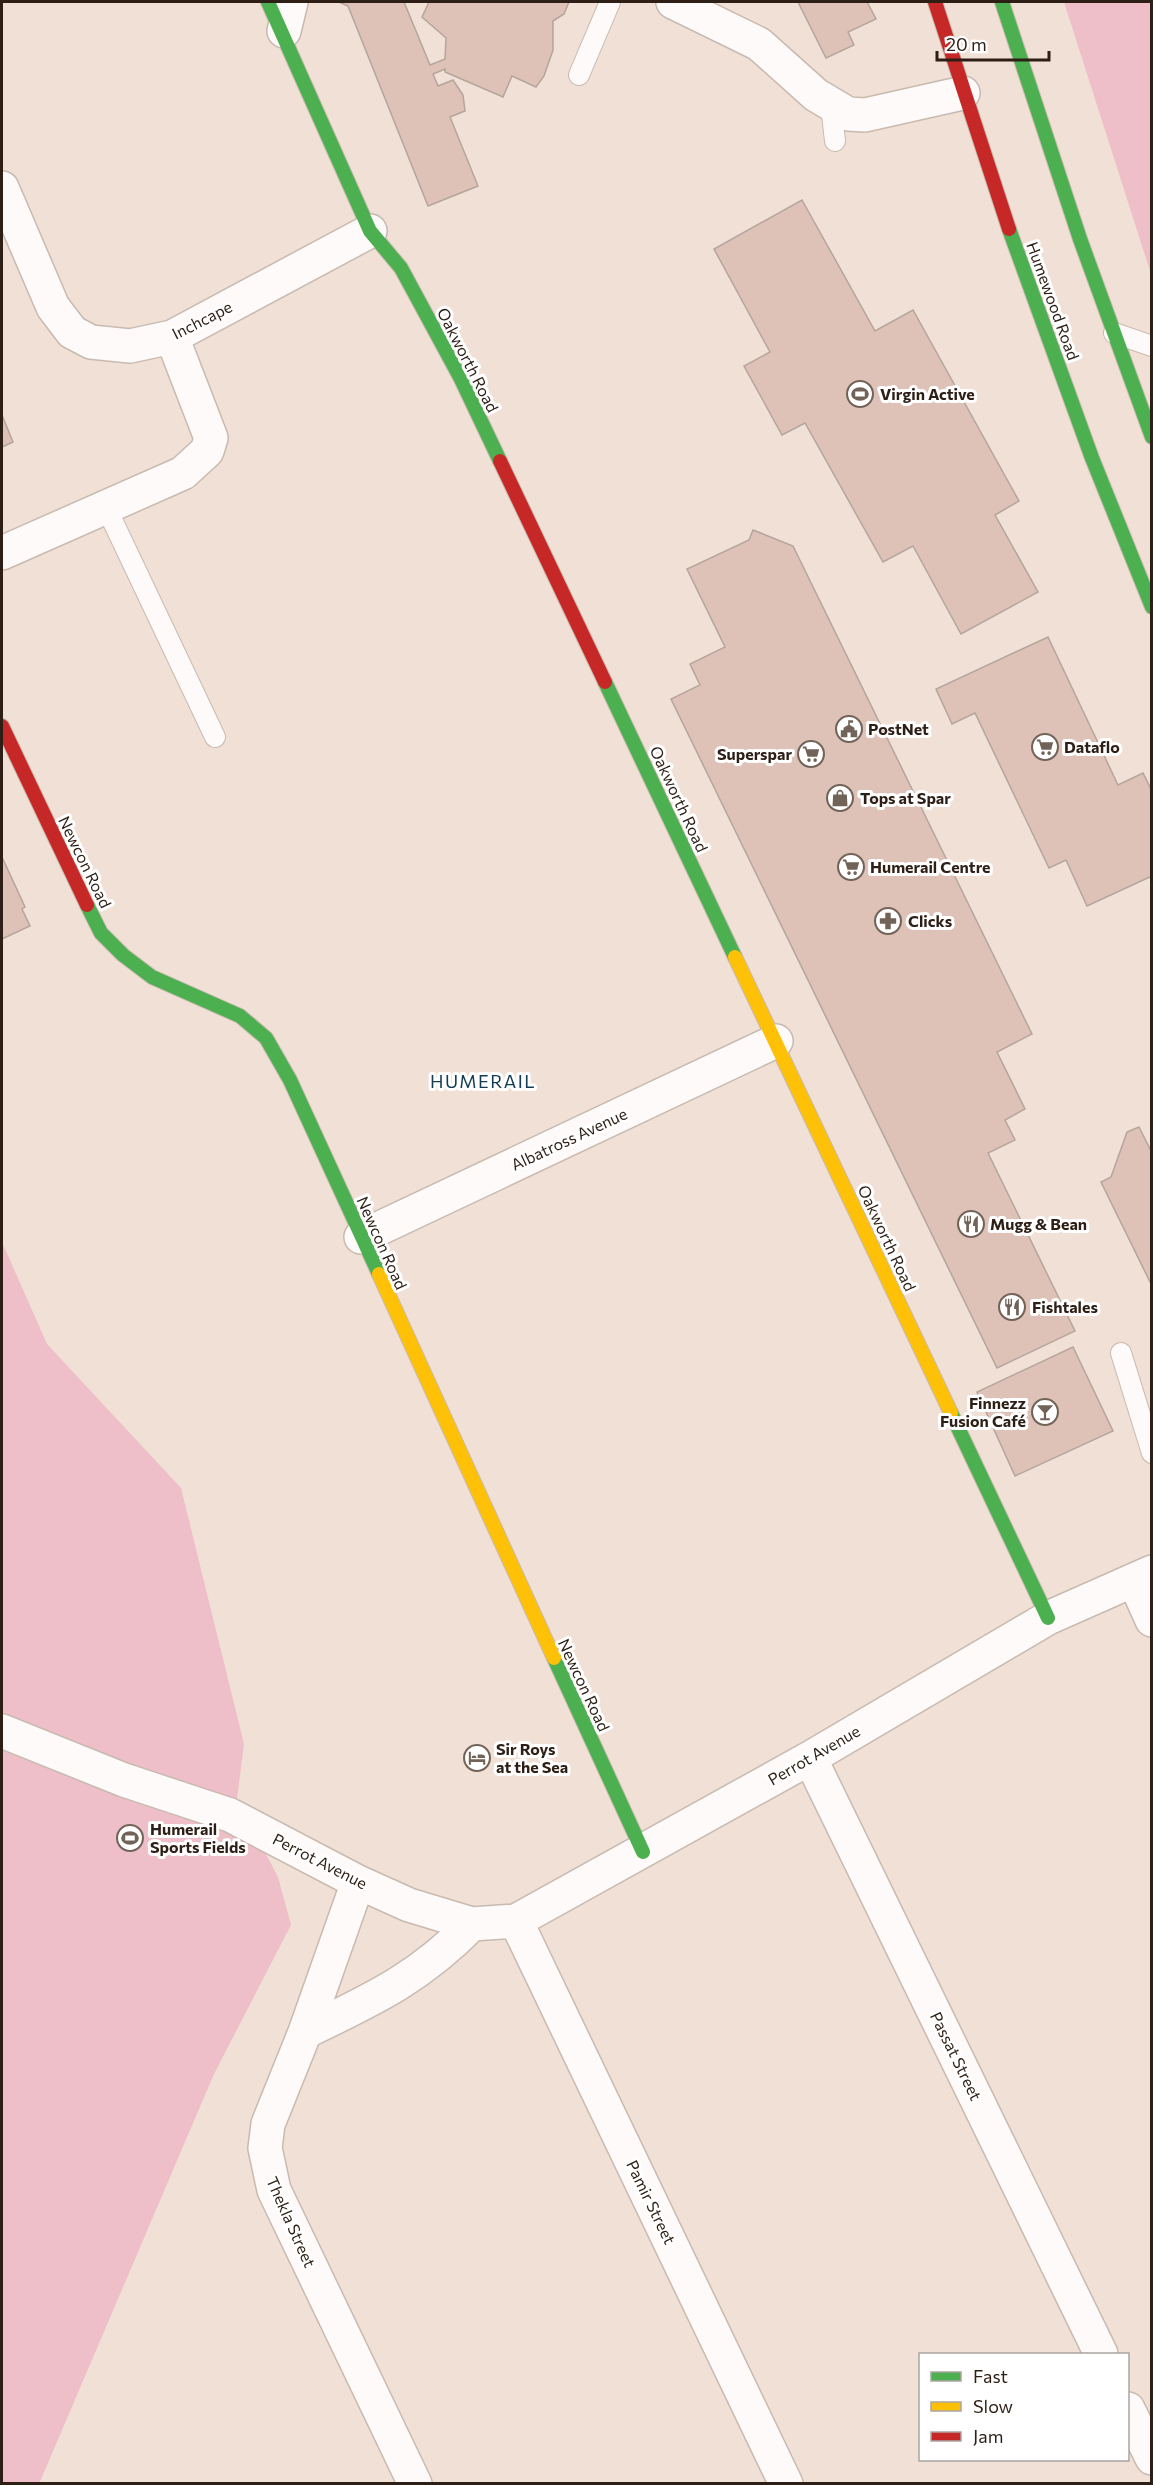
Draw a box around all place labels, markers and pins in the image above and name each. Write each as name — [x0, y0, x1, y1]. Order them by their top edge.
sports icon: Virgin Active — [845, 379, 875, 409]
place label: Virgin Active — [880, 384, 975, 403]
public building icon: PostNet — [834, 714, 864, 744]
place label: PostNet — [868, 719, 929, 738]
supermarket icon: Dataflo — [1030, 732, 1060, 762]
place label: Dataflo — [1064, 737, 1120, 756]
supermarket icon: Superspar — [796, 739, 826, 769]
place label: Superspar — [717, 744, 792, 763]
shop icon: Tops at Spar — [825, 783, 855, 813]
place label: Tops at Spar — [860, 788, 951, 807]
supermarket icon: Humerail Centre — [836, 852, 866, 882]
place label: Humerail Centre — [870, 857, 990, 876]
pharmacy icon: Clicks — [873, 906, 903, 936]
place label: Clicks — [908, 911, 952, 930]
restaurant icon: Mugg & Bean — [956, 1209, 986, 1239]
place label: Mugg & Bean — [990, 1214, 1087, 1233]
restaurant icon: Fishtales — [997, 1292, 1027, 1322]
place label: Fishtales — [1032, 1297, 1098, 1316]
place label: Finnezz Fusion Café — [940, 1393, 1026, 1430]
bar icon: Finnezz Fusion Café — [1030, 1397, 1060, 1427]
place label: Sir Roys at the Sea — [496, 1739, 568, 1776]
hotel icon: Sir Roys at the Sea — [462, 1743, 492, 1773]
place label: Humerail Sports Fields — [150, 1819, 246, 1856]
sports icon: Humerail Sports Fields — [115, 1823, 145, 1853]

